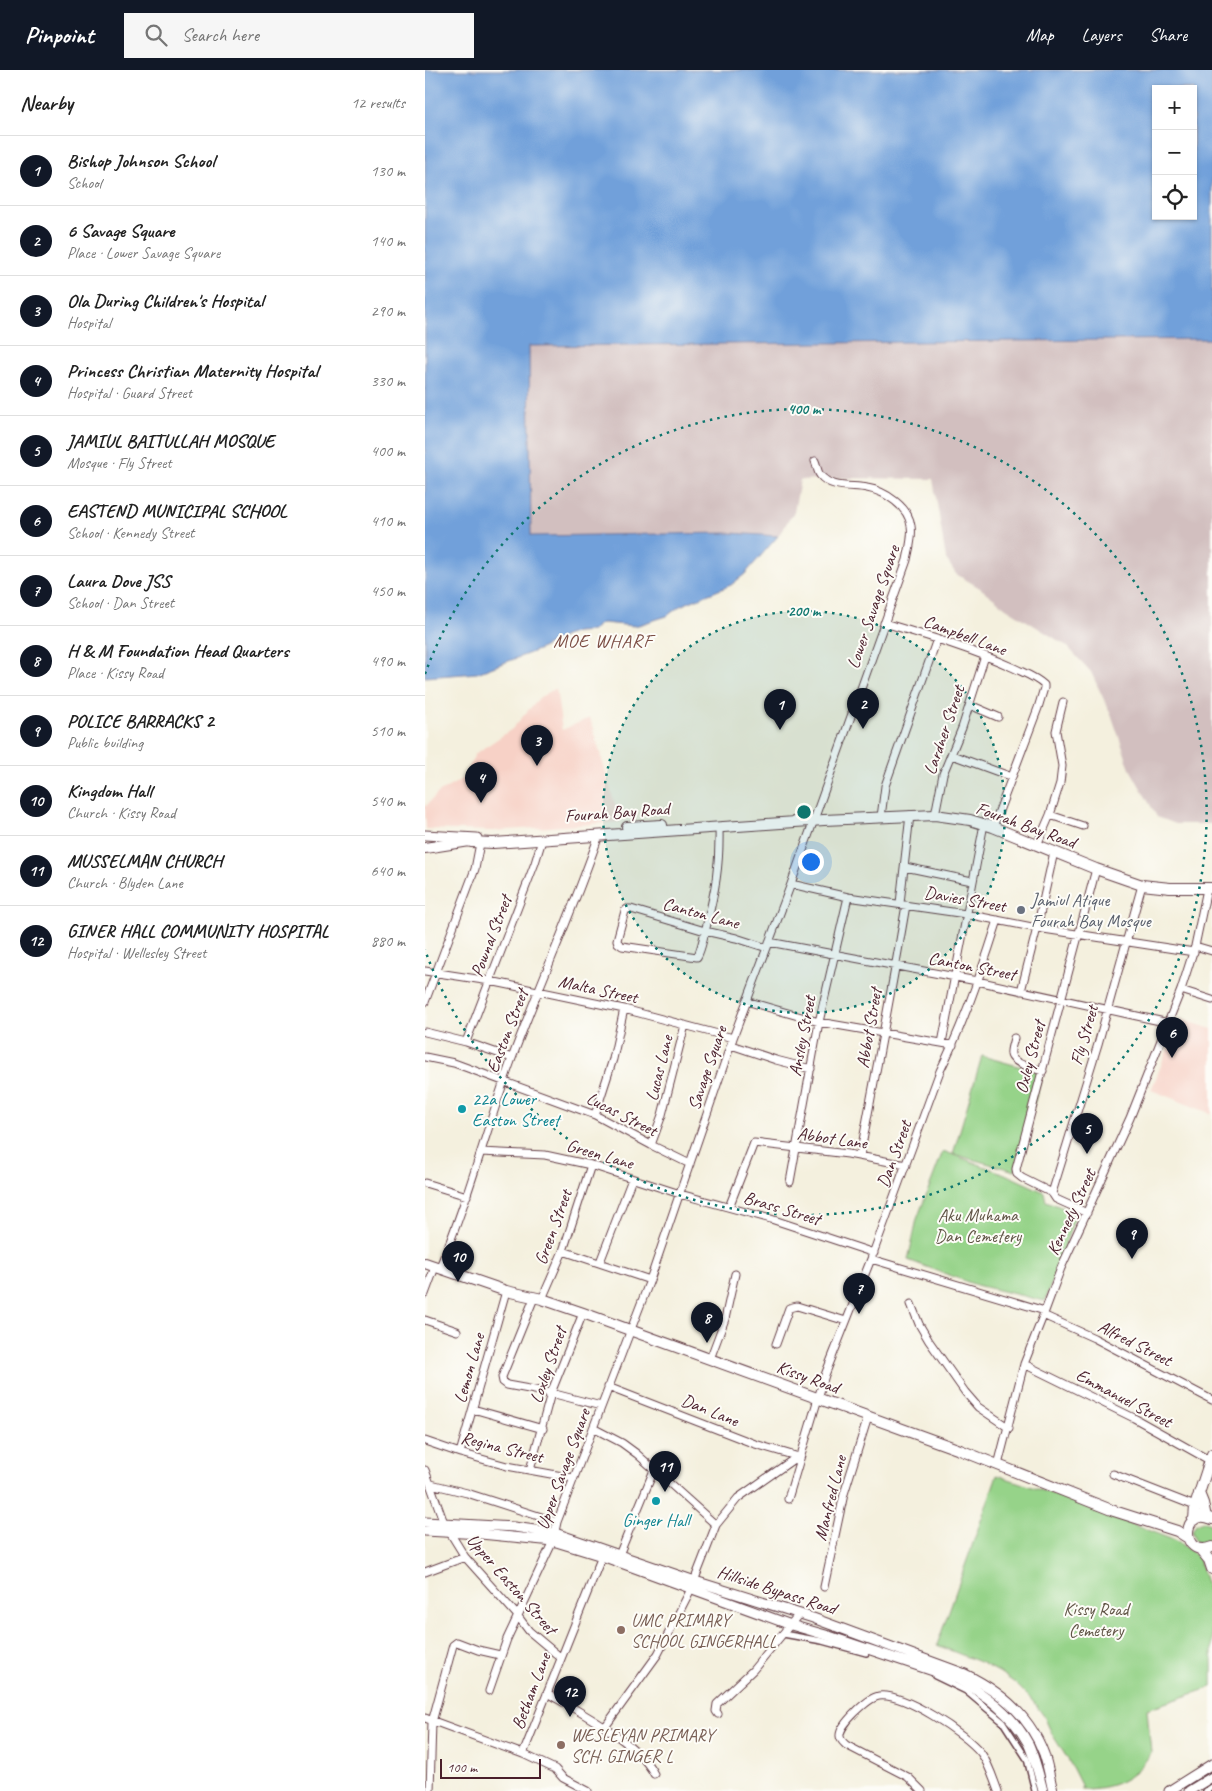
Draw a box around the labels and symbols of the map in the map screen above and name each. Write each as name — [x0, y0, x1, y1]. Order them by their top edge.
text: 400 m — [788, 400, 822, 419]
street label: Lower Savage Square — [842, 541, 905, 671]
text: 200 m — [788, 602, 822, 621]
street label: Campbell Lane — [921, 610, 1010, 660]
district label: MOE WHARF — [553, 629, 656, 653]
street label: Lardner Street — [919, 681, 970, 777]
pin: 2 — [847, 688, 879, 729]
pin: 1 — [764, 689, 796, 730]
pin: 3 — [521, 725, 553, 766]
pin: 4 — [465, 762, 497, 803]
street label: Fourah Bay Road — [564, 797, 673, 827]
street label: Fourah Bay Road — [973, 797, 1082, 854]
centre of rings — [795, 803, 813, 821]
your location — [798, 849, 824, 875]
street label: Davies Street — [923, 881, 1010, 917]
street label: Pownal Street — [465, 889, 518, 980]
place label: Jamiul Atique Fourah Bay Mosque — [1030, 889, 1152, 932]
street label: Canton Lane — [660, 892, 743, 934]
marker: Jamiul Atique Fourah Bay Mosque — [1015, 904, 1027, 916]
street label: Canton Street — [926, 947, 1020, 986]
street label: Malta Street — [556, 970, 642, 1009]
street label: Easton Street — [481, 983, 534, 1076]
street label: Abbot Street — [851, 983, 887, 1070]
street label: Ansley Street — [783, 992, 821, 1078]
street label: Fly Street — [1065, 1001, 1104, 1067]
street label: Oxley Street — [1010, 1015, 1051, 1096]
pin: 6 — [1156, 1017, 1188, 1058]
street label: Savage Square — [682, 1022, 732, 1113]
street label: Lucas Lane — [640, 1032, 678, 1103]
street label: Lucas Street — [583, 1087, 663, 1142]
place label: 22a Lower Easton Street — [472, 1088, 563, 1131]
marker: 22a Lower Easton Street — [456, 1103, 468, 1115]
pin: 5 — [1071, 1113, 1103, 1154]
street label: Dan Street — [872, 1116, 917, 1190]
street label: Abbot Lane — [796, 1122, 869, 1154]
street label: Green Lane — [564, 1134, 637, 1174]
street label: Kennedy Street — [1041, 1164, 1101, 1259]
street label: Green Street — [529, 1185, 577, 1268]
street label: Brass Street — [741, 1186, 826, 1231]
park label: Aku Muhama Dan Cemetery — [935, 1204, 1023, 1247]
pin: 9 — [1116, 1218, 1148, 1259]
pin: 10 — [442, 1241, 474, 1282]
pin: 7 — [843, 1273, 875, 1314]
pin: 8 — [691, 1302, 723, 1343]
street label: Alfred Street — [1094, 1315, 1177, 1372]
street label: Loxley Street — [525, 1321, 572, 1406]
street label: Lemon Lane — [449, 1330, 490, 1405]
street label: Kissy Road — [774, 1356, 845, 1399]
street label: Emmanuel Street — [1072, 1364, 1177, 1433]
street label: Dan Lane — [678, 1389, 743, 1432]
street label: Upper Savage Square — [531, 1405, 595, 1532]
street label: Regina Street — [459, 1426, 547, 1468]
pin: 11 — [649, 1451, 681, 1492]
street label: Manfred Lane — [809, 1452, 851, 1543]
marker: Ginger Hall — [650, 1495, 662, 1507]
place label: Ginger Hall — [622, 1509, 692, 1531]
street label: Upper Easton Street — [462, 1529, 564, 1641]
street label: Hillside Bypass Road — [715, 1560, 842, 1620]
park label: Kissy Road Cemetery — [1063, 1598, 1131, 1641]
place label: UMC PRIMARY SCHOOL GINGERHALL — [631, 1609, 777, 1652]
marker: UMC PRIMARY SCHOOL GINGERHALL — [615, 1624, 627, 1636]
street label: Betham Lane — [506, 1649, 556, 1732]
pin: 12 — [554, 1676, 586, 1717]
place label: WESLEYAN PRIMARY SCH. GINGER L — [571, 1724, 718, 1767]
marker: WESLEYAN PRIMARY SCH. GINGER L — [555, 1739, 567, 1751]
scale bar — [440, 1756, 541, 1779]

